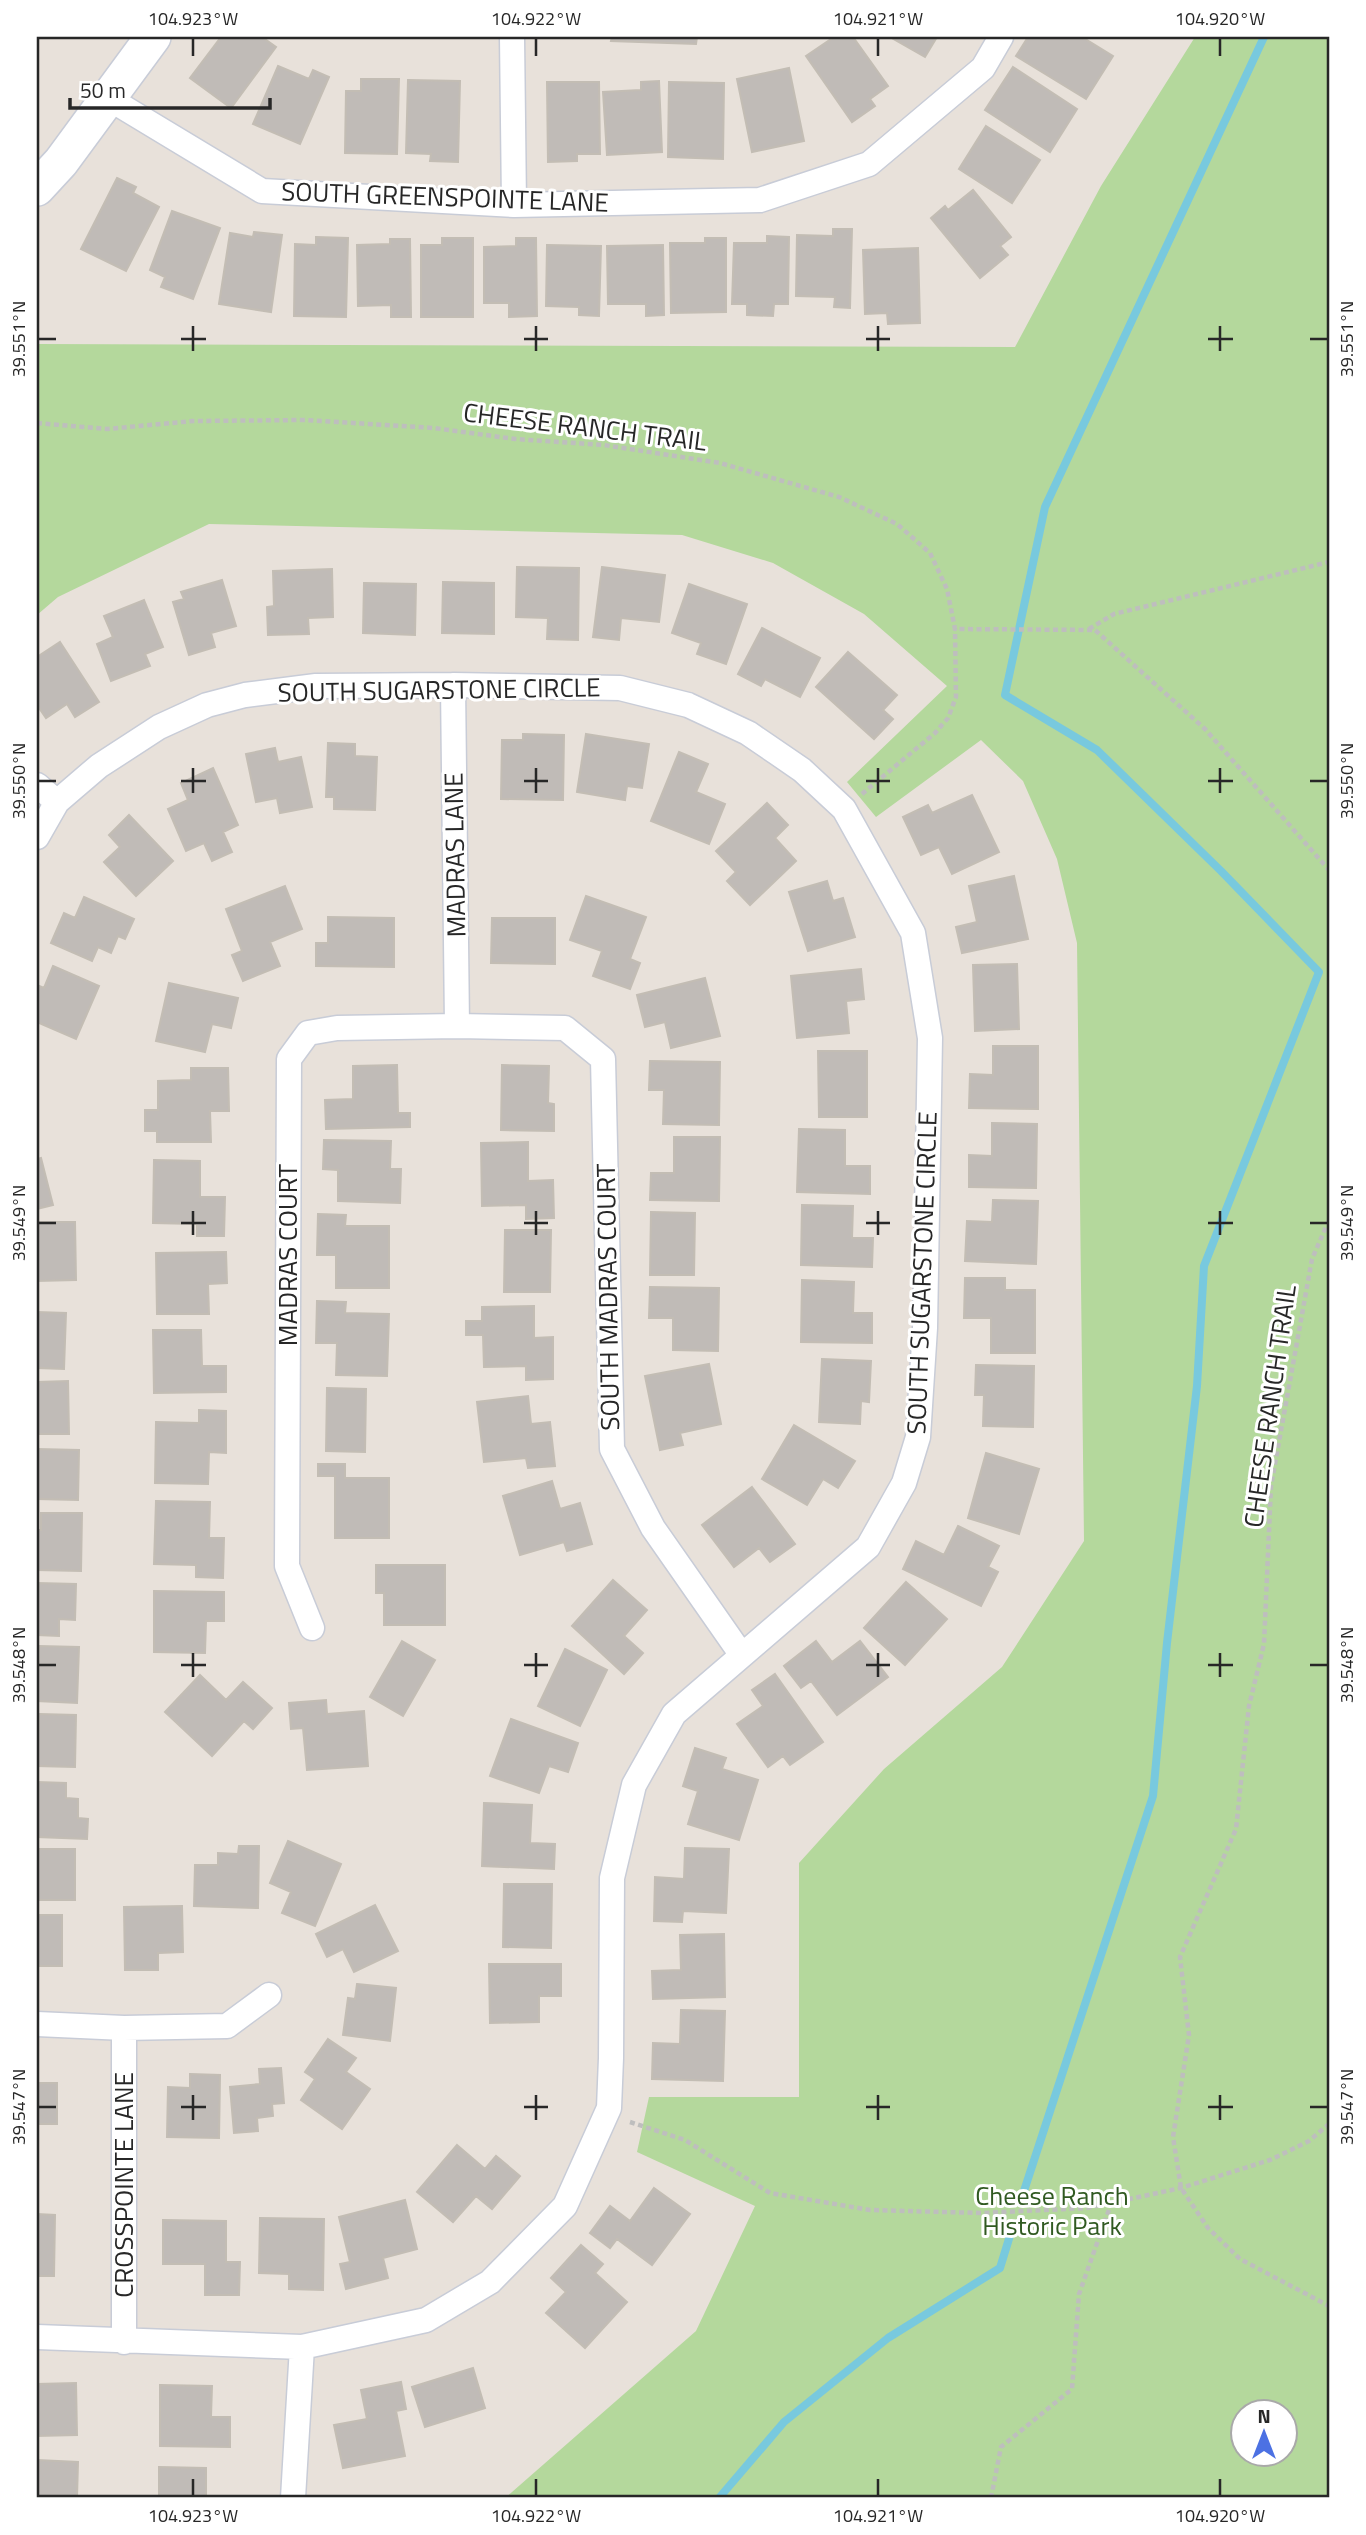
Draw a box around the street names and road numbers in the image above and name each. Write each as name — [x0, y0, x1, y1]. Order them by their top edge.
street label: SOUTH GREENSPOINTE LANE — [281, 171, 609, 222]
street label: CHEESE RANCH TRAIL — [461, 392, 709, 461]
street label: SOUTH SUGARSTONE CIRCLE — [277, 667, 601, 712]
street label: MADRAS LANE — [434, 772, 475, 938]
street label: SOUTH SUGARSTONE CIRCLE — [896, 1111, 947, 1435]
street label: SOUTH MADRAS COURT — [586, 1163, 629, 1431]
street label: MADRAS COURT — [268, 1164, 307, 1346]
street label: CHEESE RANCH TRAIL — [1233, 1282, 1306, 1530]
street label: CROSSPOINTE LANE — [104, 2072, 143, 2298]

